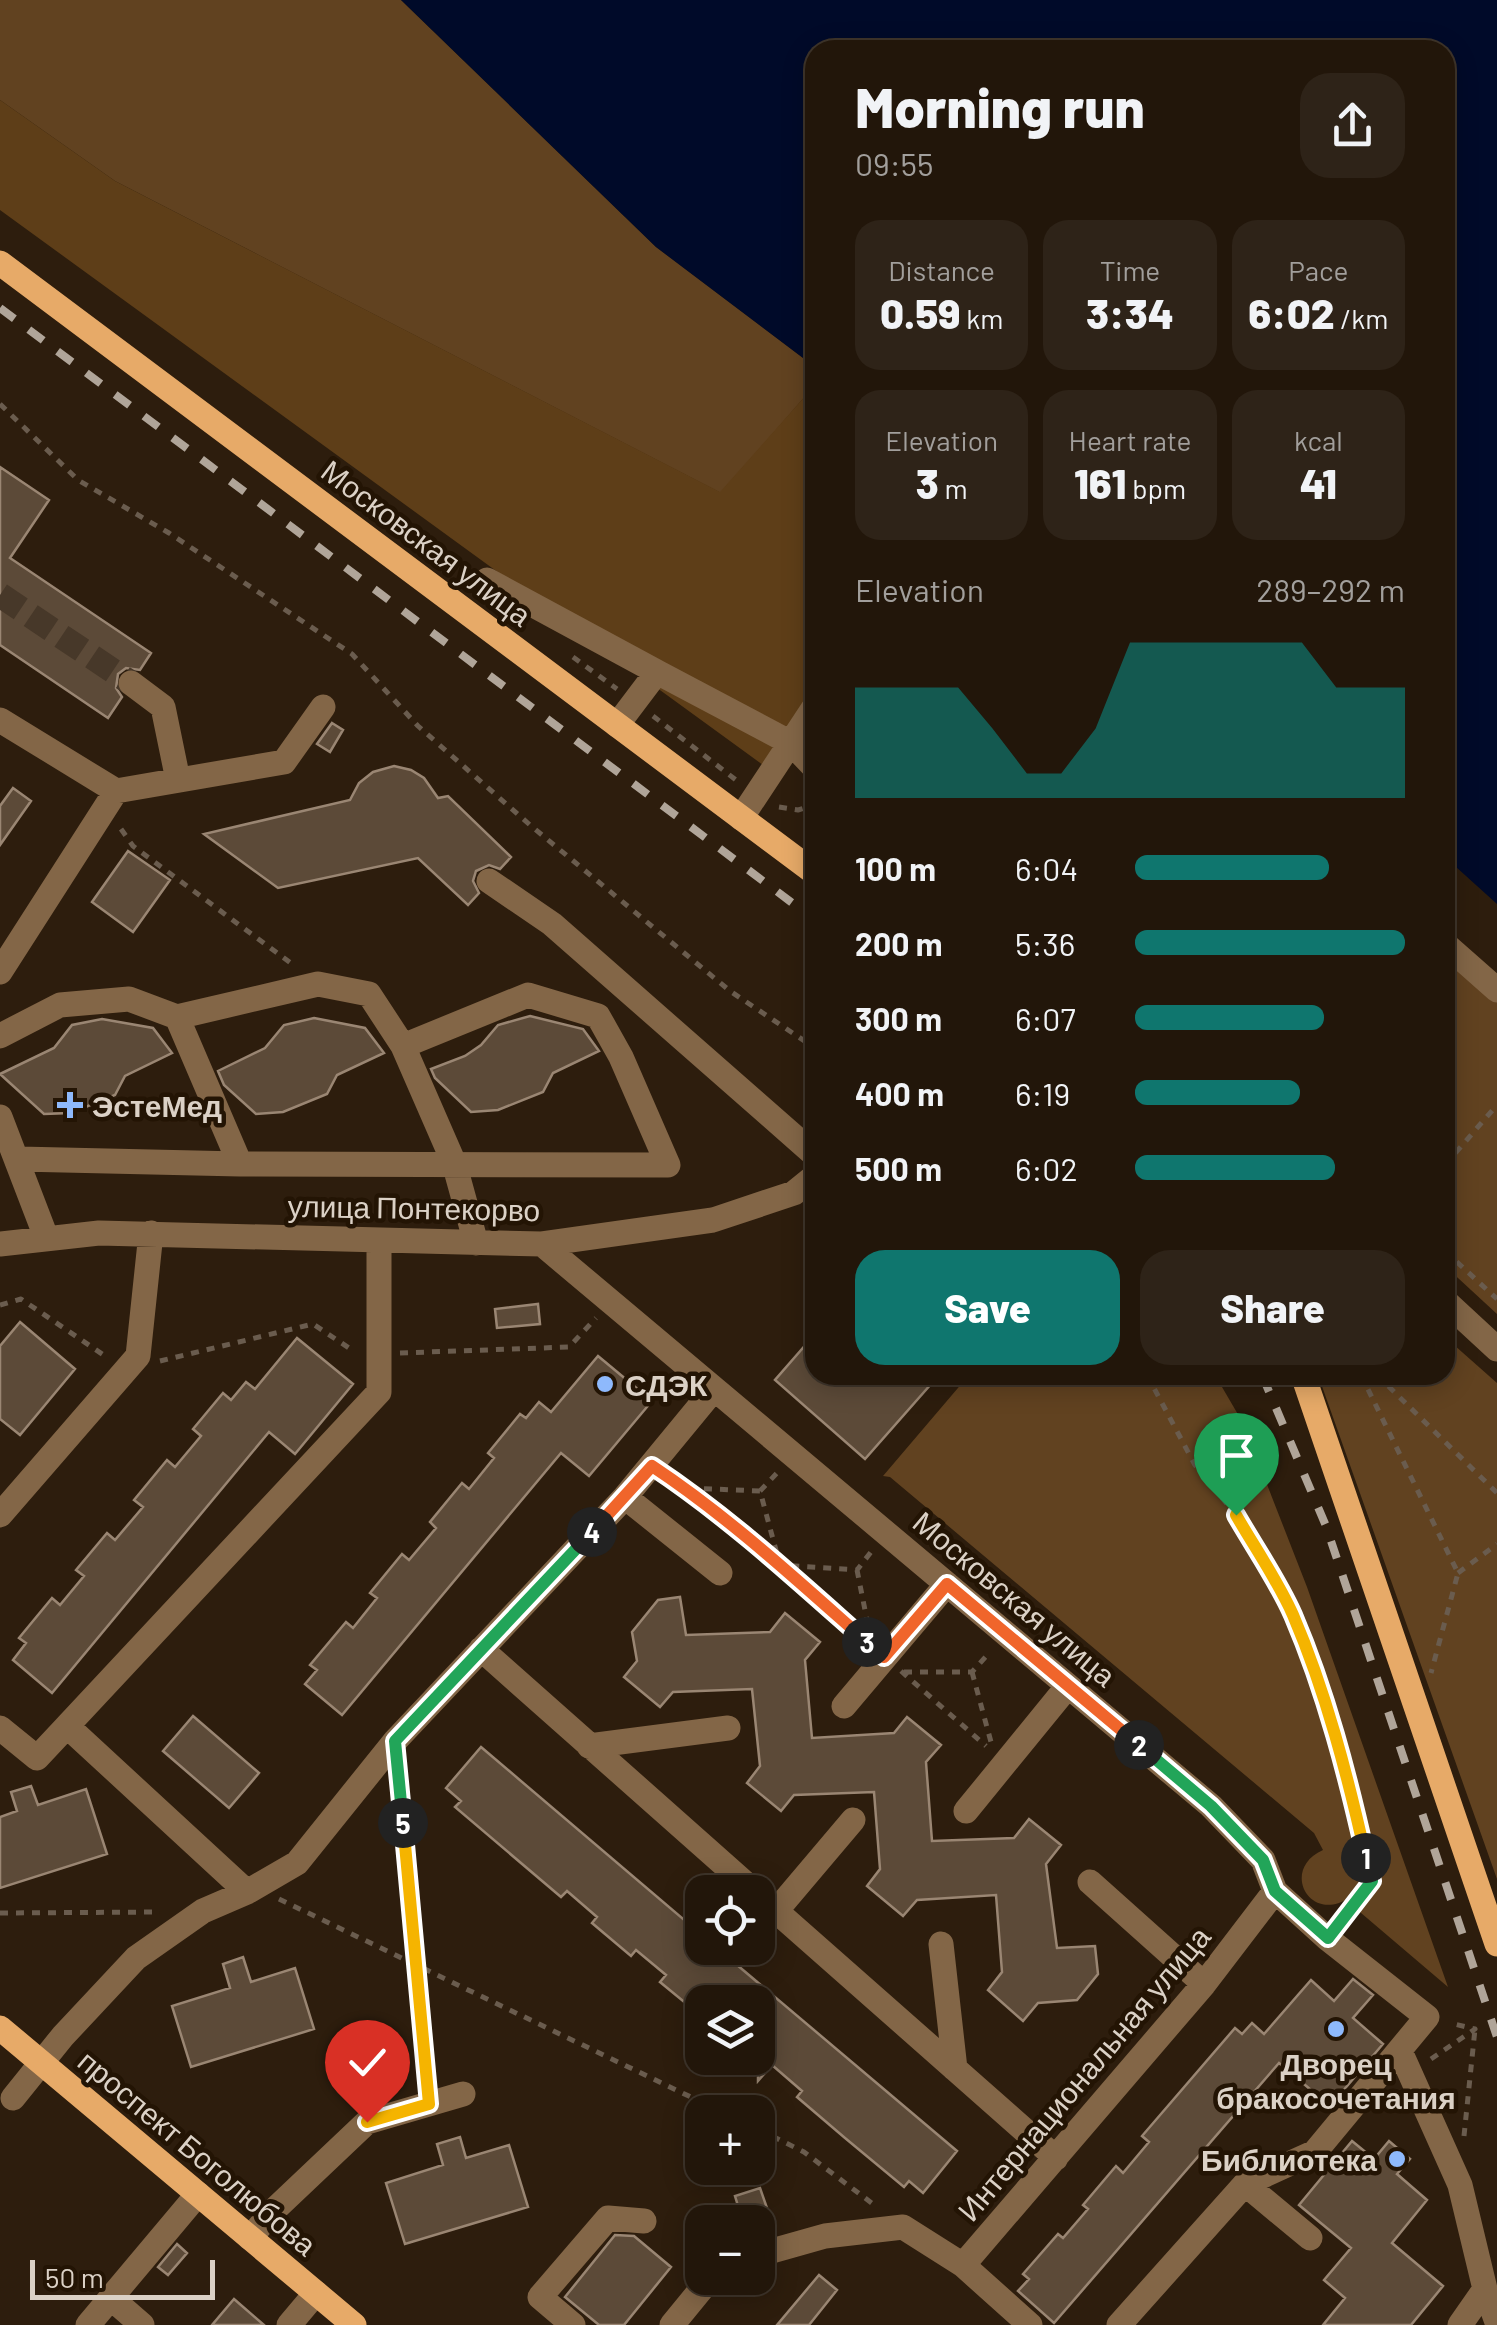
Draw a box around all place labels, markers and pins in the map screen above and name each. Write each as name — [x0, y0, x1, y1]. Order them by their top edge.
place label: ЭстеМед — [92, 1087, 222, 1123]
marker: ЭстеМед — [57, 1092, 83, 1118]
place label: СДЭК — [625, 1366, 708, 1402]
marker: СДЭК — [594, 1373, 616, 1395]
pin — [1194, 1413, 1279, 1516]
pin: 4 — [567, 1507, 617, 1557]
pin: 3 — [842, 1617, 892, 1667]
pin: 2 — [1114, 1720, 1164, 1770]
pin: 5 — [378, 1798, 428, 1848]
pin: 1 — [1341, 1833, 1391, 1883]
marker: Дворец бракосочетания — [1325, 2018, 1347, 2040]
pin — [325, 2020, 410, 2123]
place label: Дворец бракосочетания — [1216, 2045, 1456, 2115]
place label: Библиотека — [1201, 2141, 1377, 2177]
marker: Библиотека — [1386, 2148, 1408, 2170]

